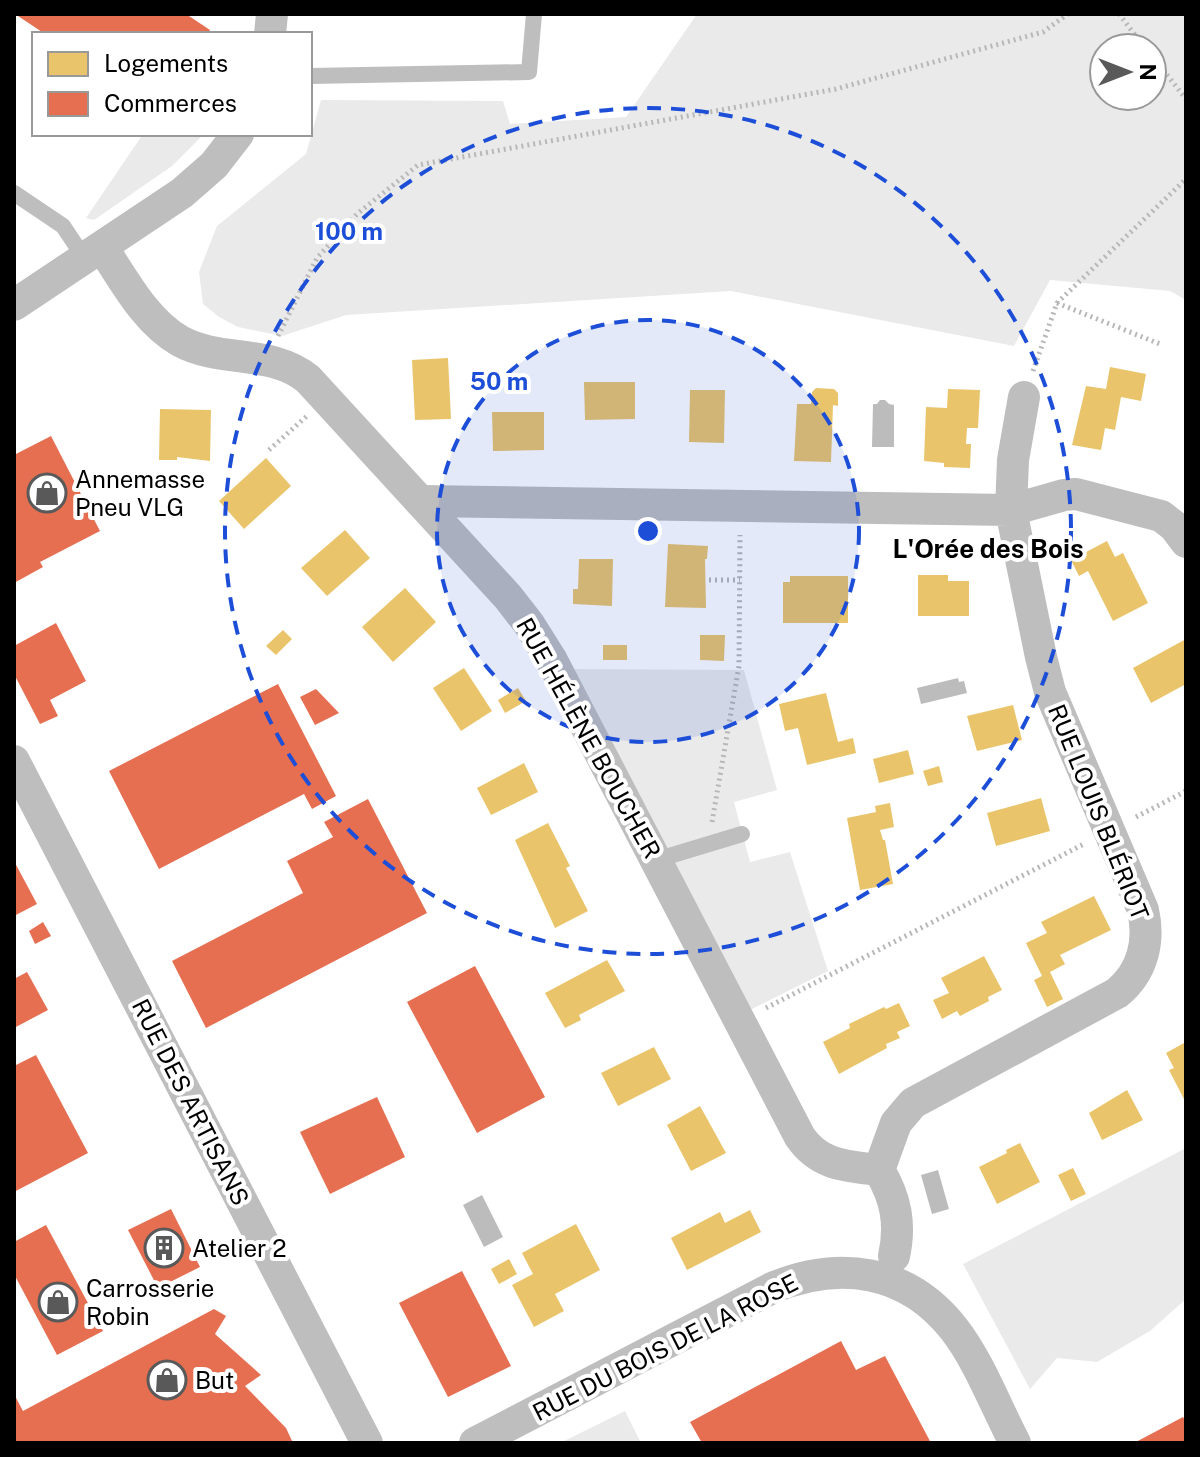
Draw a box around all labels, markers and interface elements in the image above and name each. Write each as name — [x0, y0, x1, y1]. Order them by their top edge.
legend — [32, 32, 312, 136]
north arrow — [1088, 32, 1168, 112]
text: Logements — [104, 49, 228, 77]
text: N — [1135, 63, 1161, 81]
text: Commerces — [104, 89, 237, 117]
text: 100 m — [315, 217, 383, 245]
text: 50 m — [470, 367, 528, 395]
place label: Annemasse Pneu VLG — [75, 465, 205, 521]
shop icon: Annemasse Pneu VLG — [26, 472, 68, 514]
centre of rings — [634, 517, 662, 545]
district label: L'Orée des Bois — [892, 533, 1084, 564]
street label: RUE HÉLÈNE BOUCHER — [511, 613, 667, 863]
street label: RUE LOUIS BLÉRIOT — [1043, 700, 1155, 924]
street label: RUE DES ARTISANS — [127, 994, 255, 1210]
building icon: Atelier 2 — [143, 1227, 185, 1269]
place label: Atelier 2 — [192, 1234, 287, 1262]
street label: RUE DU BOIS DE LA ROSE — [528, 1268, 802, 1426]
place label: Carrosserie Robin — [86, 1274, 214, 1330]
shop icon: Carrosserie Robin — [37, 1281, 79, 1323]
shop icon: But — [146, 1359, 188, 1401]
place label: But — [195, 1366, 234, 1394]

